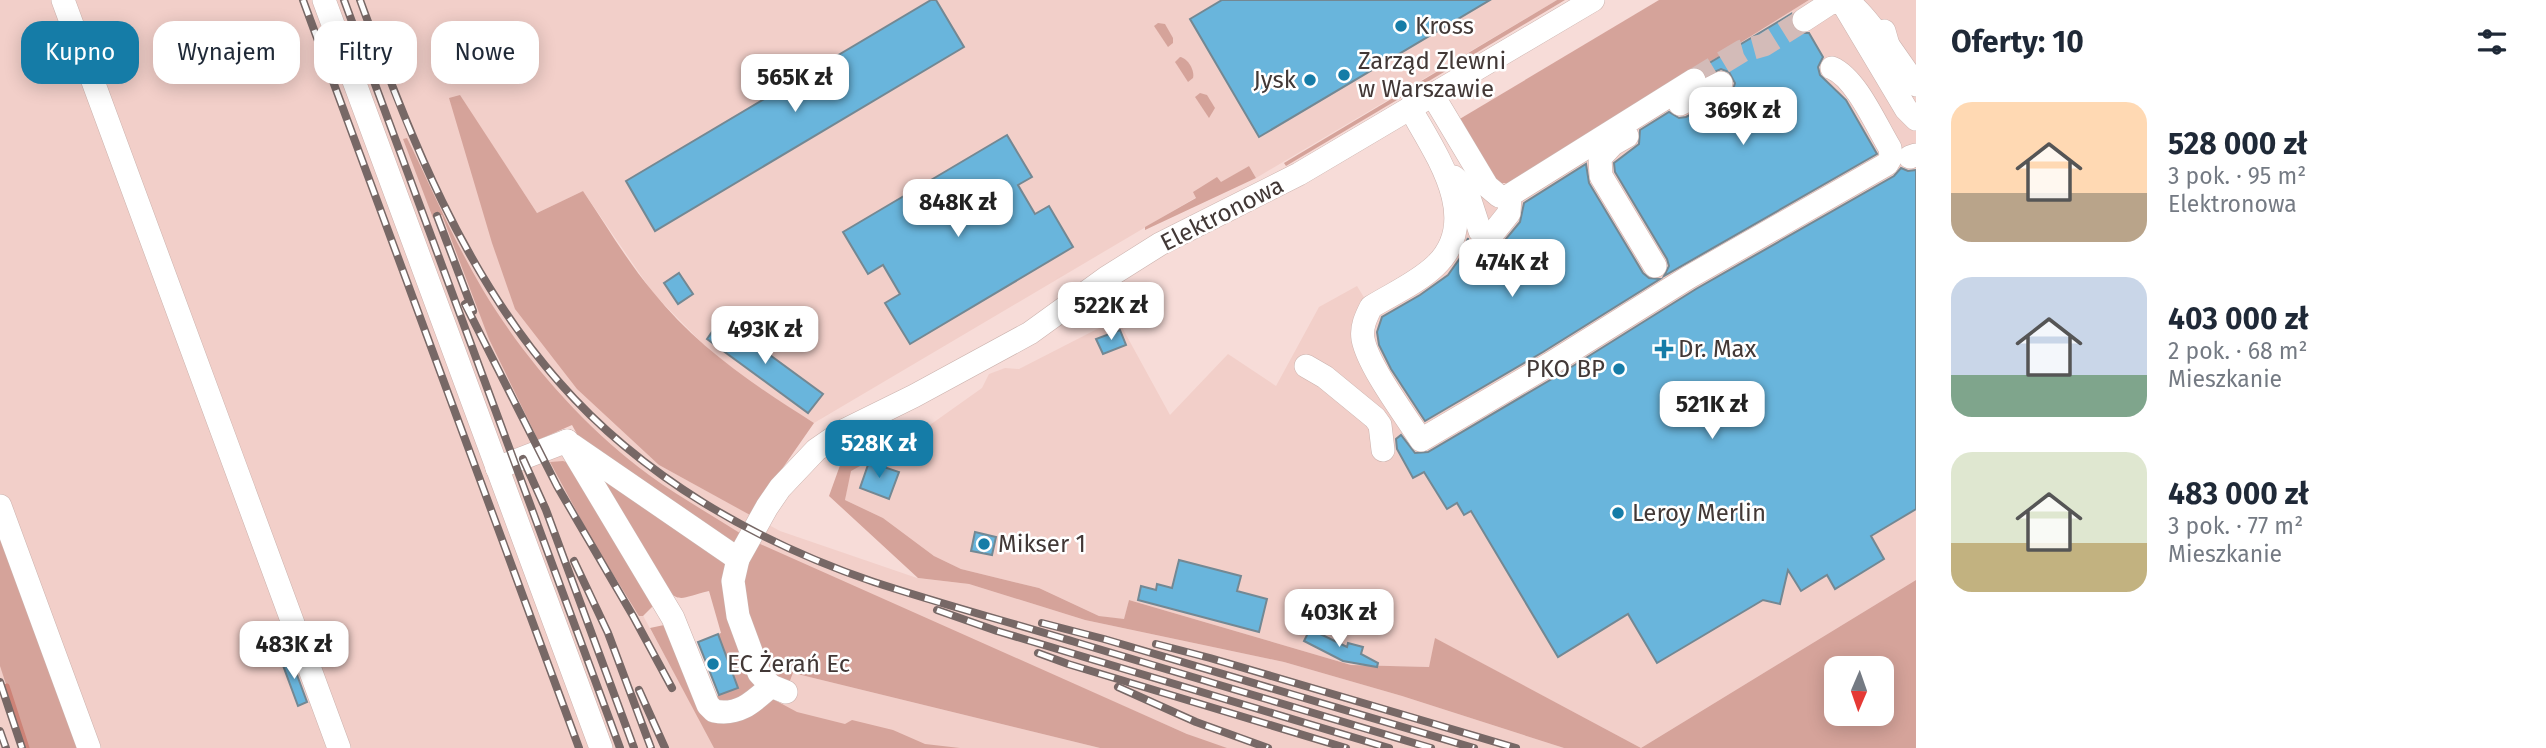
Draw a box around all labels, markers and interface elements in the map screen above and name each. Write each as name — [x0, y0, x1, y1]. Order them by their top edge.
place label: Kross — [1415, 12, 1474, 40]
marker: Kross — [1393, 18, 1409, 34]
chip: Kupno — [21, 21, 139, 84]
chip: Wynajem — [153, 21, 300, 84]
chip: Filtry — [314, 21, 417, 84]
chip: Nowe — [431, 21, 539, 84]
icon: filters — [2473, 23, 2511, 61]
text: Oferty: 10 — [1951, 24, 2084, 60]
place label: Zarząd Zlewni w Warszawie — [1358, 47, 1506, 103]
pin: 565K zł — [730, 54, 860, 114]
text: 565K zł — [757, 63, 833, 91]
place label: Jysk — [1254, 66, 1297, 94]
marker: Zarząd Zlewni w Warszawie — [1336, 67, 1352, 83]
marker: Jysk — [1302, 72, 1318, 88]
pin: 369K zł — [1678, 88, 1808, 147]
text: 369K zł — [1705, 96, 1781, 124]
text: 528 000 zł — [2168, 126, 2308, 162]
icon: home — [2007, 130, 2091, 214]
text: 3 pok. · 95 m² — [2168, 162, 2306, 190]
street label: Elektronowa — [1156, 171, 1288, 257]
pin: 848K zł — [893, 180, 1023, 239]
text: 848K zł — [919, 188, 997, 216]
text: Elektronowa — [2168, 190, 2297, 218]
pin: 474K zł — [1447, 240, 1577, 299]
text: 474K zł — [1475, 248, 1549, 276]
pin: 522K zł — [1046, 282, 1176, 342]
text: 522K zł — [1074, 291, 1148, 319]
text: 403 000 zł — [2168, 301, 2309, 337]
icon: home — [2007, 305, 2091, 389]
pin: 493K zł — [700, 306, 830, 366]
text: 493K zł — [727, 315, 803, 343]
place label: Dr. Max — [1678, 335, 1757, 363]
text: 2 pok. · 68 m² — [2168, 337, 2308, 365]
marker: Dr. Max — [1656, 341, 1672, 357]
place label: PKO BP — [1526, 355, 1605, 383]
marker: PKO BP — [1611, 361, 1627, 377]
text: Mieszkanie — [2168, 365, 2282, 393]
pin: 521K zł — [1647, 382, 1777, 441]
text: 521K zł — [1676, 390, 1748, 418]
pin: 528K zł — [814, 420, 944, 480]
text: 528K zł — [841, 429, 917, 457]
text: 483 000 zł — [2168, 476, 2309, 512]
icon: home — [2007, 480, 2091, 564]
place label: Leroy Merlin — [1632, 499, 1766, 527]
marker: Leroy Merlin — [1610, 505, 1626, 521]
text: 3 pok. · 77 m² — [2168, 512, 2303, 540]
place label: Mikser 1 — [998, 530, 1086, 558]
marker: Mikser 1 — [976, 536, 992, 552]
text: Mieszkanie — [2168, 540, 2282, 568]
pin: 403K zł — [1274, 590, 1404, 649]
text: 403K zł — [1301, 598, 1377, 626]
pin: 483K zł — [229, 622, 359, 681]
text: 483K zł — [256, 630, 332, 658]
place label: EC Żerań Ec — [727, 650, 850, 678]
marker: EC Żerań Ec — [705, 656, 721, 672]
north arrow — [1824, 656, 1894, 726]
map controls — [1824, 656, 1894, 726]

